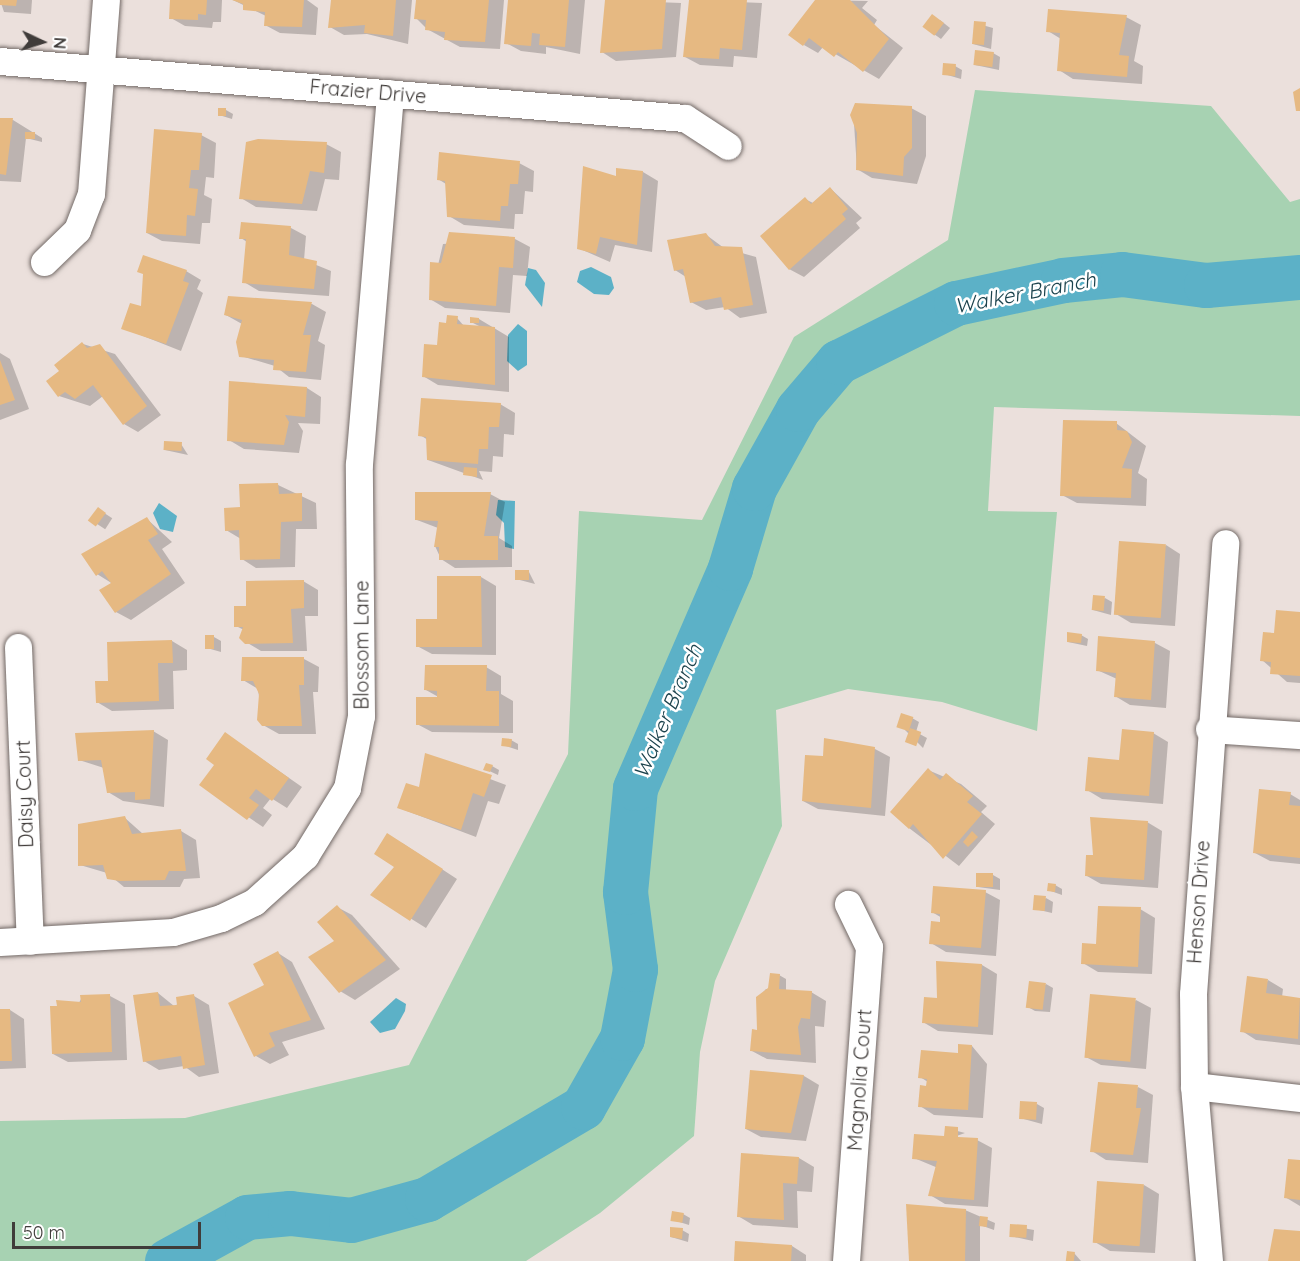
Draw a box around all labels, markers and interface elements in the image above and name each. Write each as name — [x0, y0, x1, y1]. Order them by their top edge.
north arrow — [12, 12, 72, 72]
text: N — [50, 37, 70, 50]
street label: Frazier Drive — [309, 74, 427, 108]
water label: Walker Branch — [952, 266, 1098, 318]
street label: Blossom Lane — [349, 580, 373, 710]
water label: Walker Branch — [627, 640, 707, 782]
street label: Daisy Court — [10, 740, 38, 848]
street label: Henson Drive — [1182, 839, 1214, 965]
street label: Magnolia Court — [842, 1008, 876, 1152]
scale bar — [15, 1210, 204, 1248]
text: 50 m — [23, 1221, 65, 1244]

